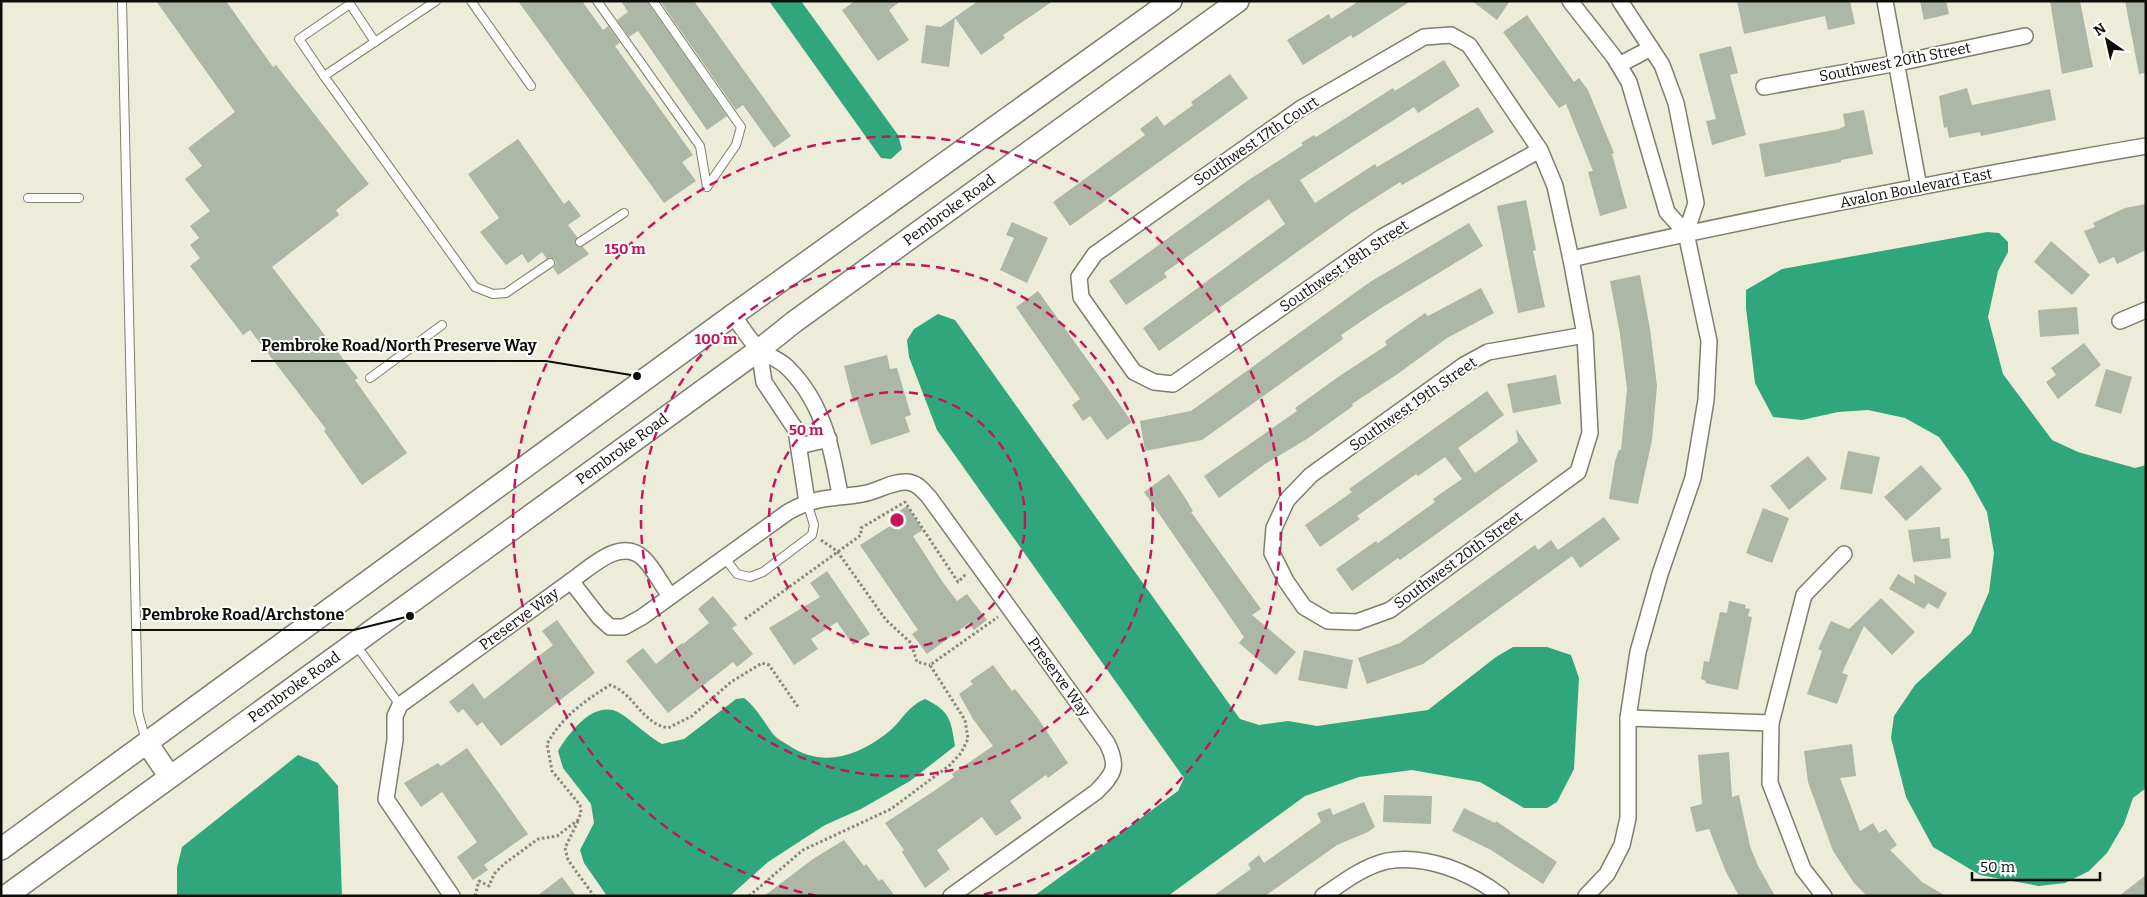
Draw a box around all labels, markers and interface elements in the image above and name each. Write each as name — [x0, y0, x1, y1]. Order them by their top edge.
north arrow — [2082, 15, 2132, 65]
text: N — [2091, 19, 2109, 40]
street label: Southwest 20th Street — [1818, 38, 1973, 86]
street label: Southwest 17th Court — [1190, 92, 1322, 190]
street label: Avalon Boulevard East — [1838, 164, 1994, 212]
street label: Pembroke Road — [900, 171, 999, 249]
street label: Southwest 18th Street — [1276, 216, 1412, 316]
text: 150 m — [604, 240, 646, 258]
callout: Pembroke Road/North Preserve Way — [251, 330, 546, 361]
text: 100 m — [695, 330, 738, 348]
text: Pembroke Road/North Preserve Way — [261, 336, 537, 355]
street label: Southwest 19th Street — [1346, 353, 1481, 455]
street label: Pembroke Road — [573, 410, 672, 488]
text: 50 m — [789, 421, 824, 439]
street label: Southwest 20th Street — [1390, 507, 1526, 613]
centre of rings — [888, 511, 906, 529]
street label: Preserve Way — [476, 584, 562, 654]
callout: Pembroke Road/Archstone — [132, 599, 354, 630]
text: Pembroke Road/Archstone — [142, 605, 345, 624]
street label: Preserve Way — [1024, 634, 1094, 720]
street label: Pembroke Road — [245, 648, 344, 726]
scale bar — [1972, 850, 2100, 882]
text: 50 m — [1980, 858, 2016, 876]

